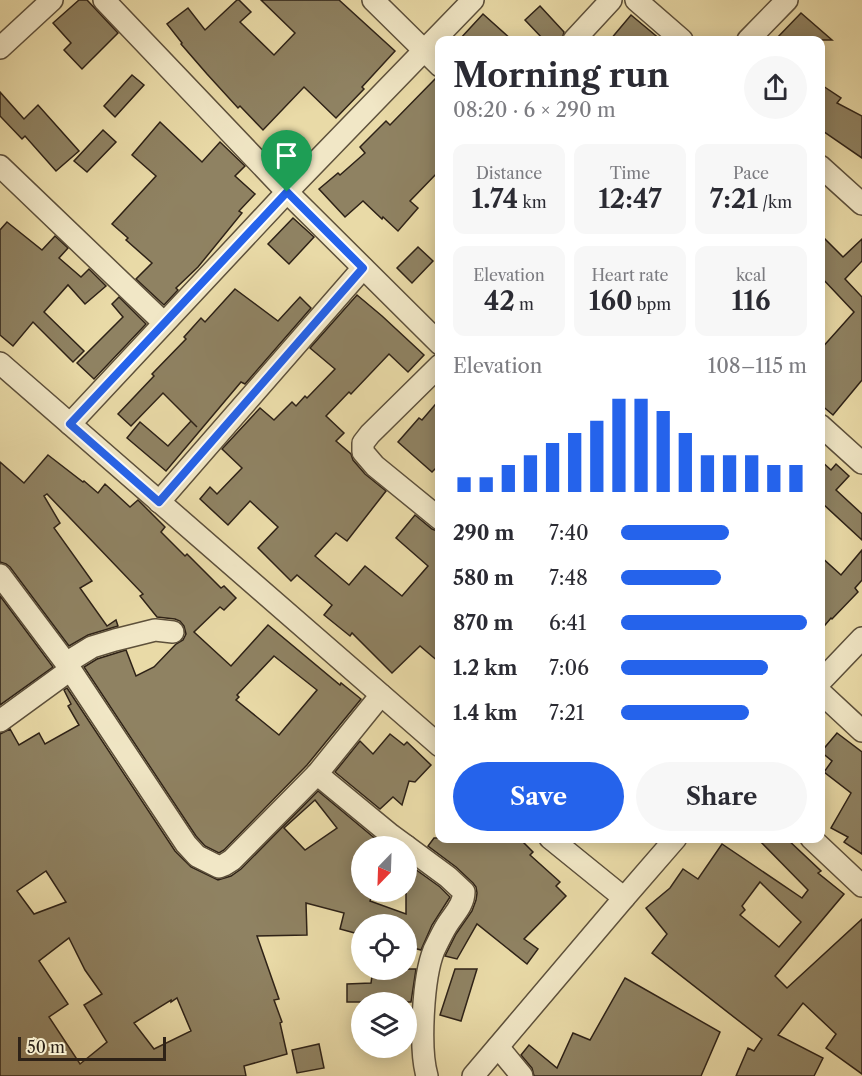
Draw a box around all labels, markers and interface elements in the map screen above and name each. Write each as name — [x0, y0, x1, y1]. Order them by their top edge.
text: Morning run — [453, 55, 669, 96]
button: share — [744, 56, 807, 119]
text: 08:20 · 6 × 290 m — [453, 98, 616, 122]
pin — [261, 130, 312, 192]
icon: arrive — [270, 139, 303, 172]
text: Distance — [476, 163, 542, 183]
text: Time — [610, 163, 650, 183]
text: Pace — [733, 163, 769, 183]
text: 1.74 — [471, 183, 518, 215]
text: 12:47 — [598, 183, 662, 215]
text: 7:21 — [710, 183, 758, 215]
text: km — [518, 192, 547, 212]
text: /km — [758, 192, 792, 212]
text: Elevation — [473, 265, 545, 285]
text: Heart rate — [591, 265, 669, 285]
text: kcal — [736, 265, 766, 285]
text: 42 — [484, 285, 515, 317]
text: 160 — [589, 285, 633, 317]
text: 116 — [732, 285, 770, 317]
text: m — [515, 294, 534, 314]
text: bpm — [633, 294, 671, 314]
text: Elevation — [453, 354, 542, 378]
text: 108–115 m — [708, 354, 807, 378]
text: 290 m — [453, 521, 514, 545]
text: 7:40 — [549, 521, 589, 545]
text: 580 m — [453, 566, 514, 590]
text: 7:48 — [549, 566, 588, 590]
text: 870 m — [453, 611, 513, 635]
text: 6:41 — [549, 611, 586, 635]
text: 1.2 km — [453, 656, 517, 680]
text: 7:06 — [549, 656, 589, 680]
text: 1.4 km — [453, 701, 518, 725]
text: 7:21 — [549, 701, 584, 725]
button: Save — [453, 762, 624, 831]
button: Share — [636, 762, 807, 831]
north arrow — [351, 836, 417, 902]
map controls — [351, 836, 417, 1058]
button: locate — [351, 914, 417, 980]
button: layers — [351, 992, 417, 1058]
scale bar — [18, 1034, 166, 1062]
text: 50 m — [27, 1037, 65, 1057]

